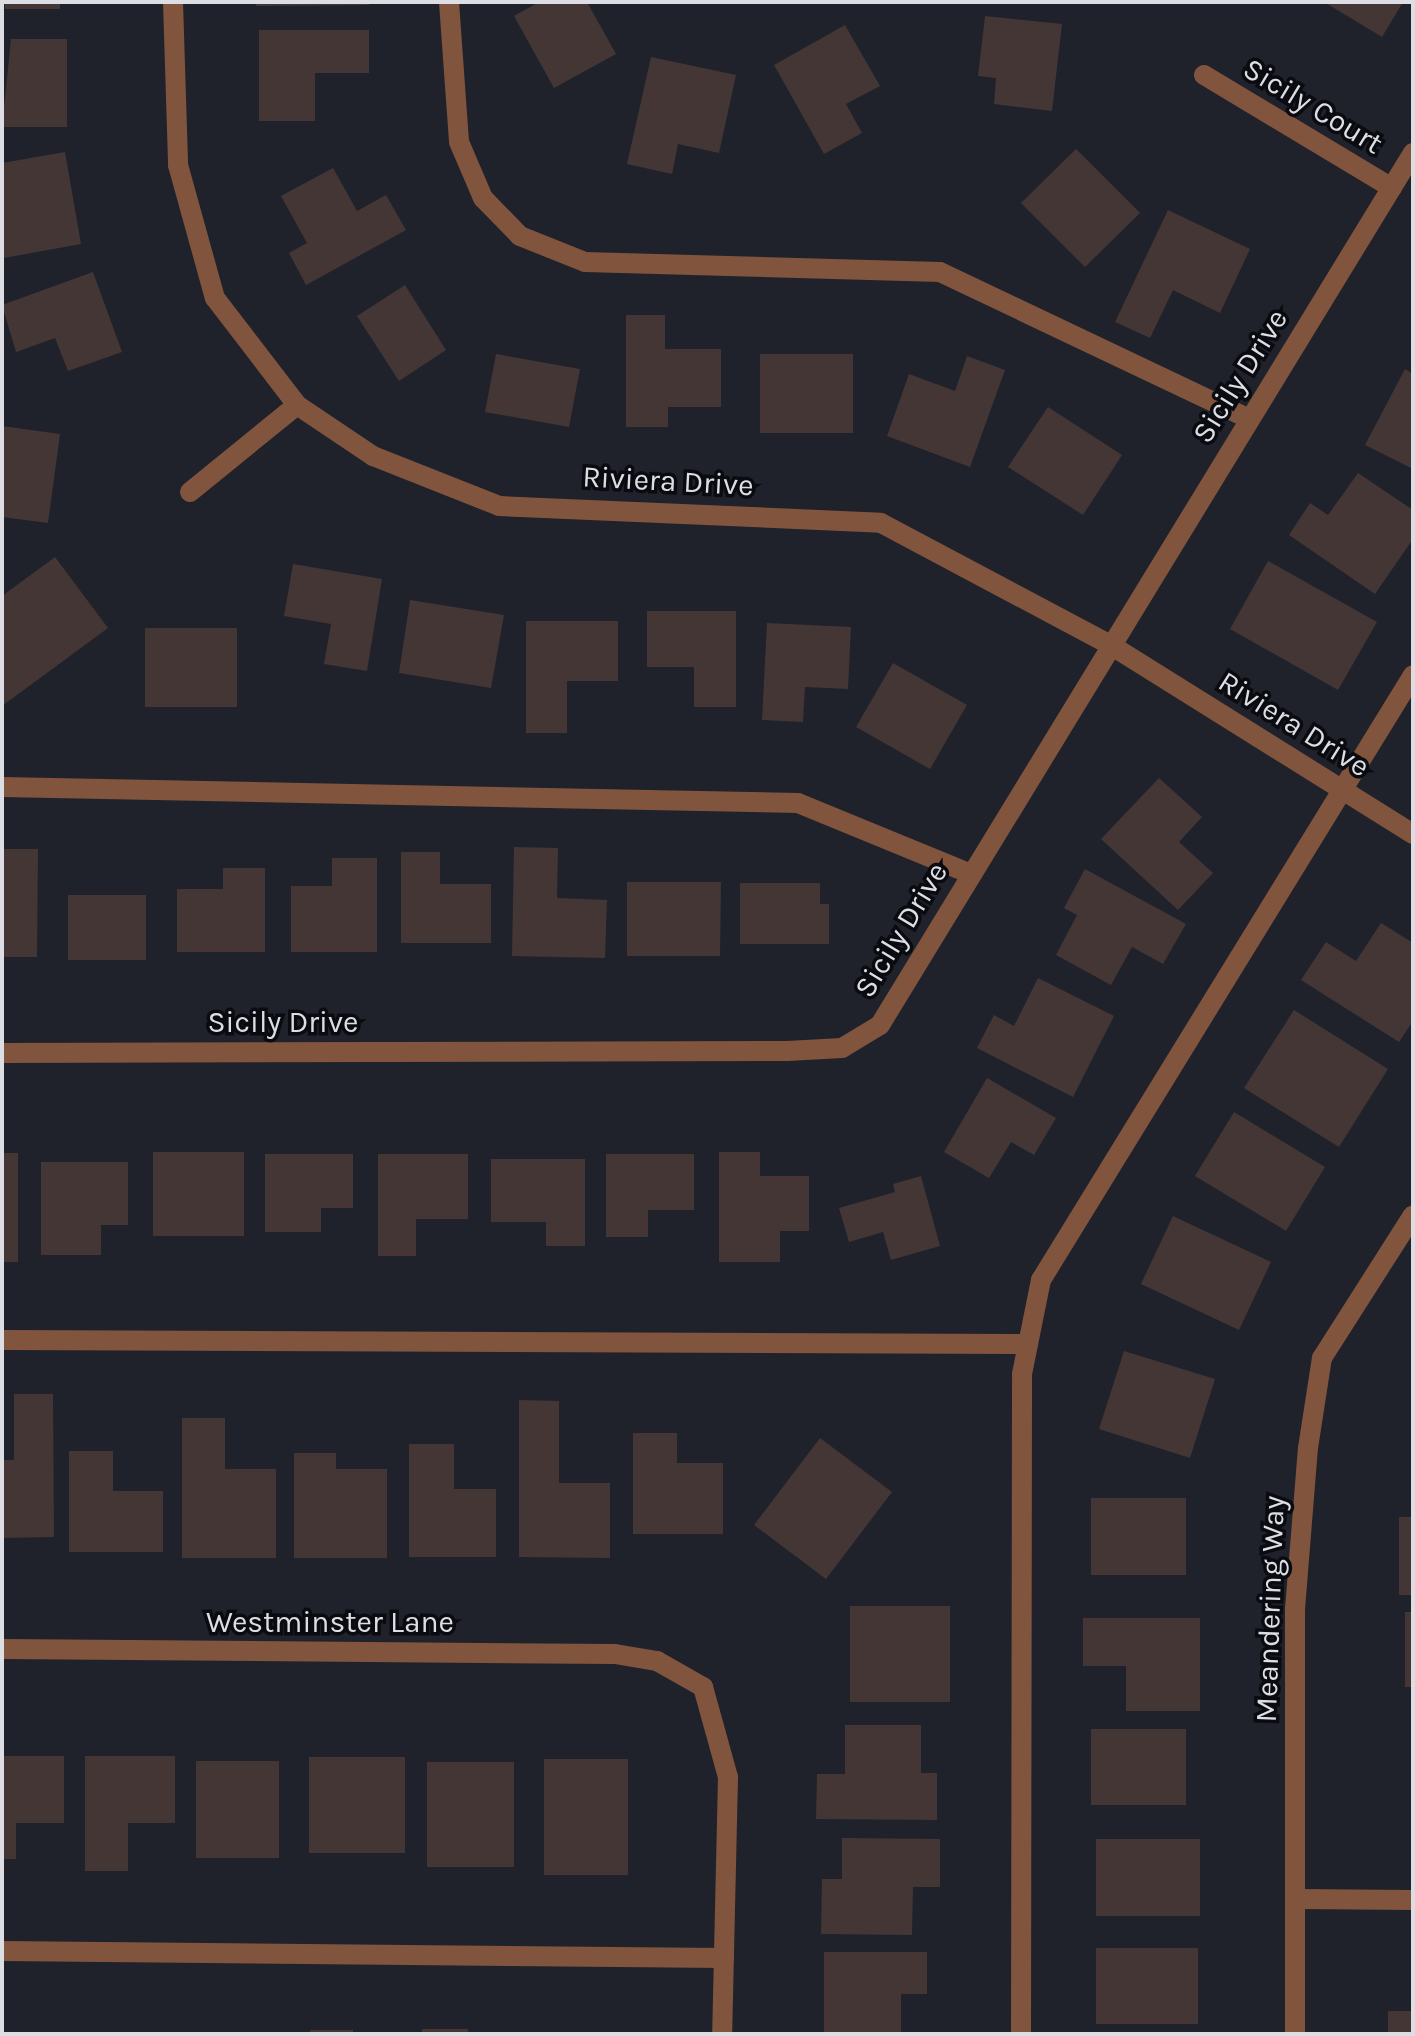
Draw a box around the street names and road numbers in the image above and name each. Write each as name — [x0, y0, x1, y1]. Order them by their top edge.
street label: Sicily Court — [1237, 50, 1389, 162]
street label: Sicily Drive — [1185, 302, 1295, 450]
street label: Riviera Drive — [582, 459, 754, 503]
street label: Riviera Drive — [1212, 663, 1376, 785]
street label: Sicily Drive — [847, 856, 955, 1004]
street label: Sicily Drive — [207, 1004, 359, 1040]
street label: Meandering Way — [1248, 1495, 1292, 1723]
street label: Westminster Lane — [206, 1604, 454, 1640]

